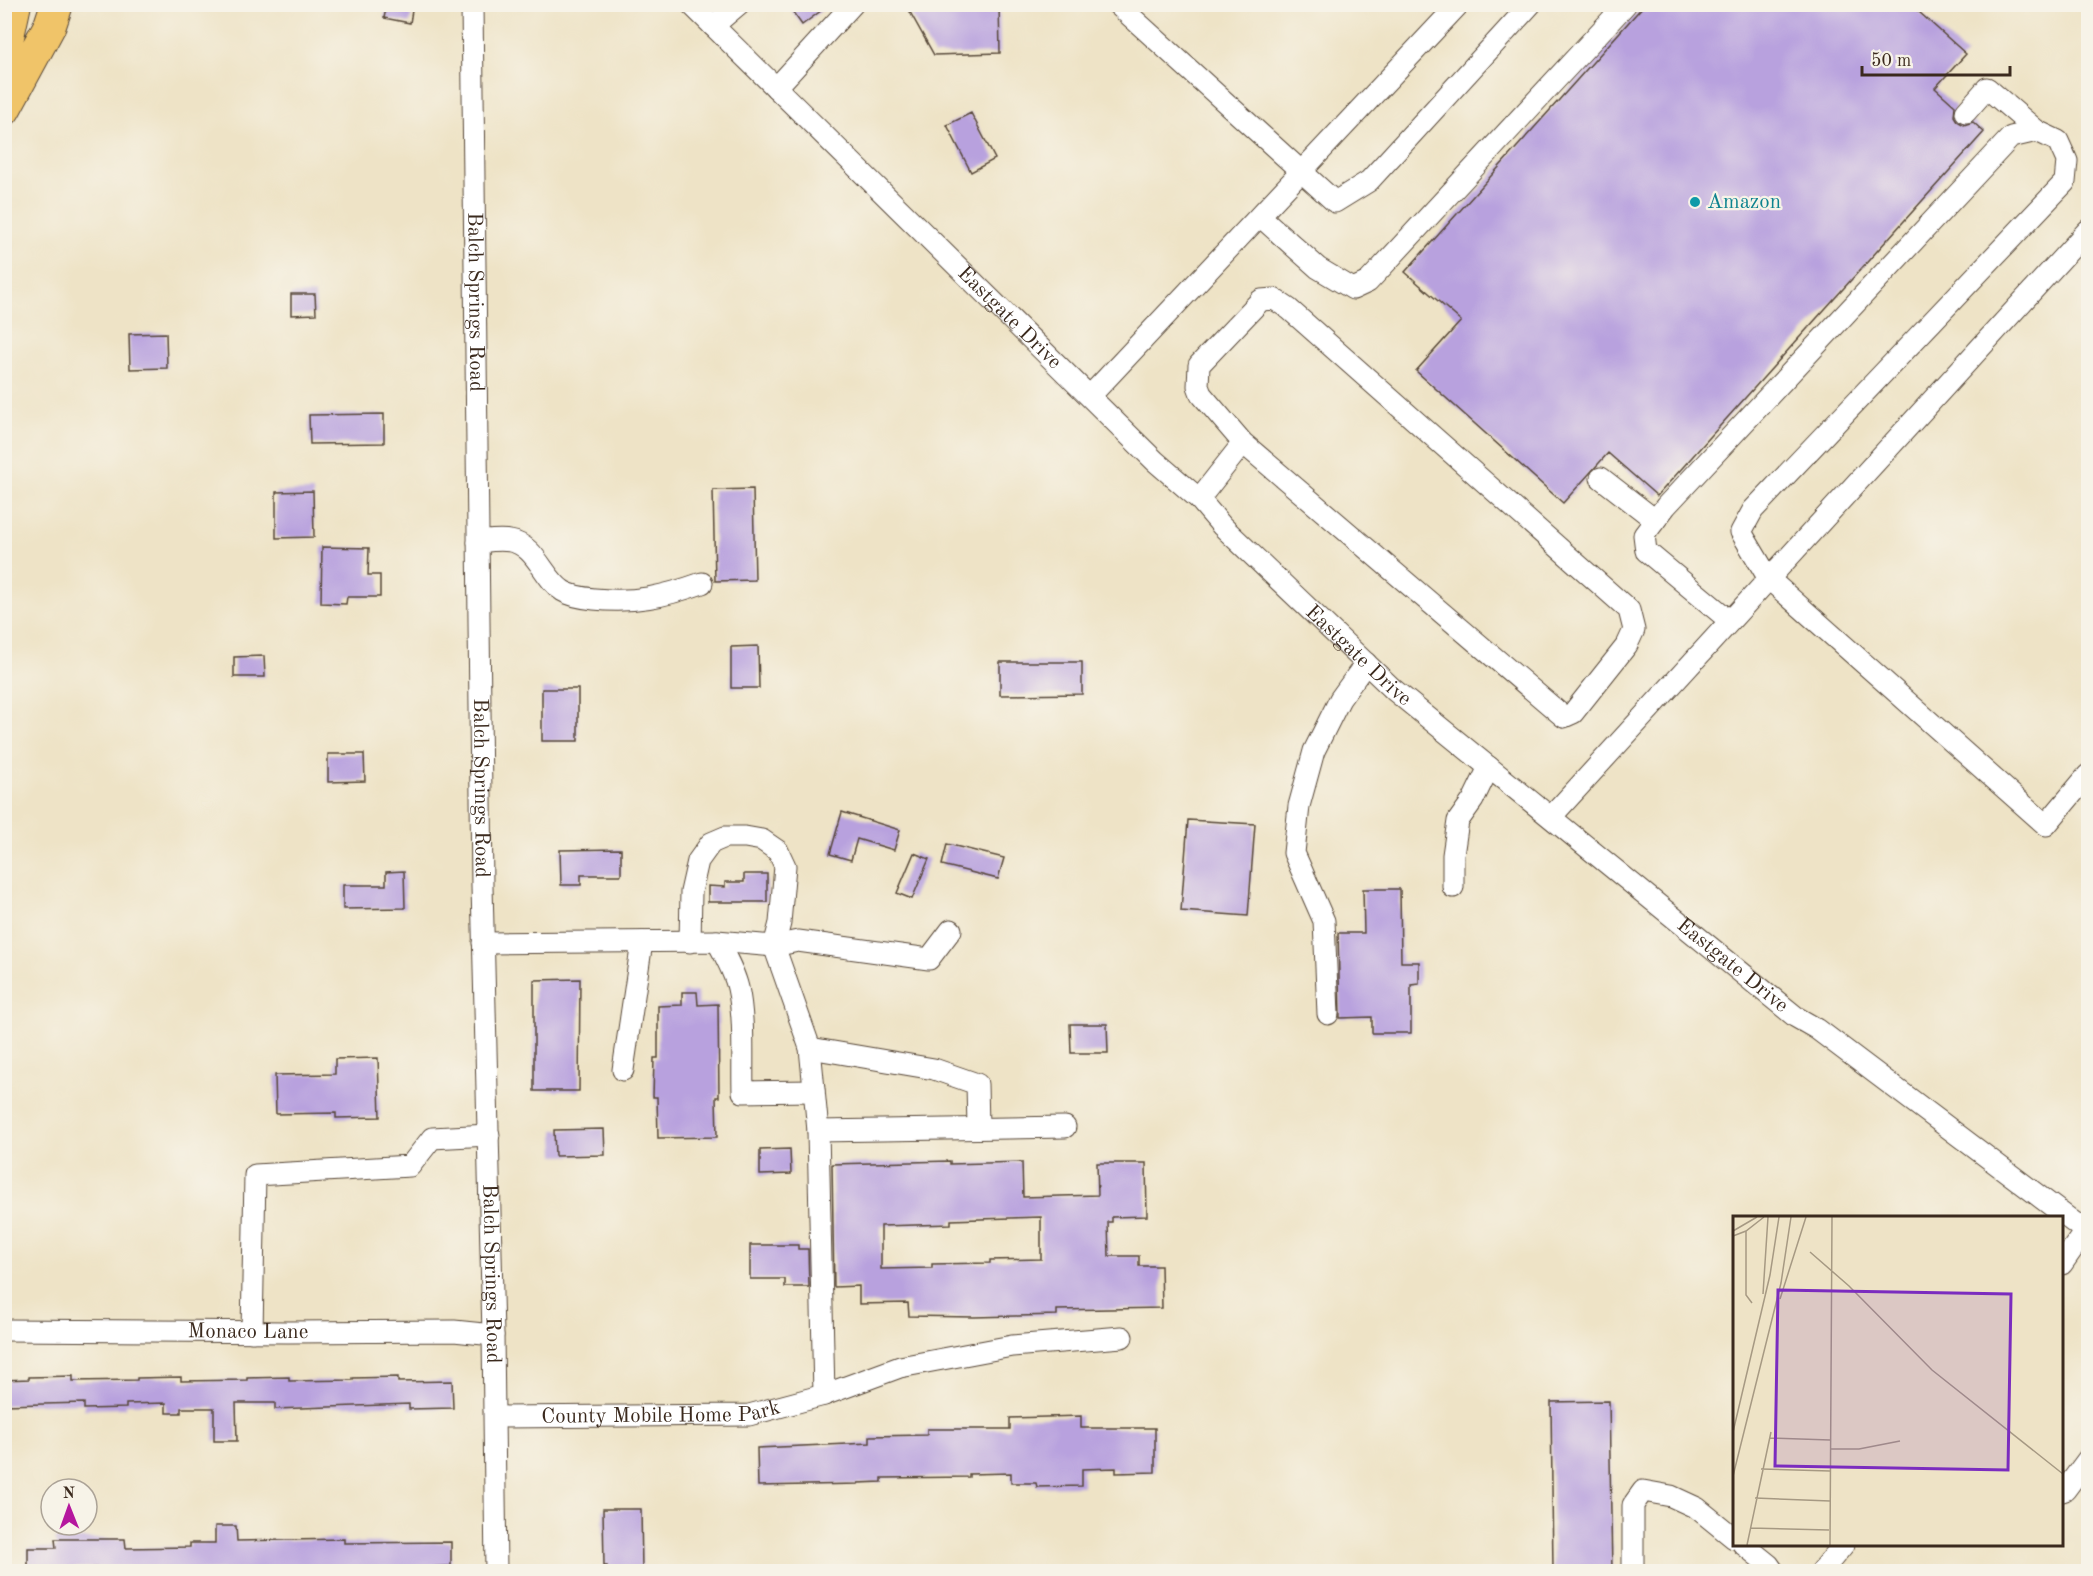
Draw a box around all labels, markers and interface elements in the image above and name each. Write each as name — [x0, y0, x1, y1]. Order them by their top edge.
scale bar — [1862, 39, 2010, 77]
text: 50 m — [1871, 52, 1911, 70]
place label: Amazon — [1707, 192, 1781, 213]
marker: Amazon — [1688, 195, 1702, 209]
street label: Balch Springs Road — [464, 212, 487, 392]
street label: Eastgate Drive — [953, 262, 1065, 373]
street label: Eastgate Drive — [1302, 601, 1415, 710]
street label: Balch Springs Road — [469, 698, 492, 878]
street label: Eastgate Drive — [1673, 914, 1792, 1017]
street label: Balch Springs Road — [479, 1184, 504, 1364]
inset map — [1733, 1216, 2063, 1546]
street label: Monaco Lane — [188, 1321, 308, 1343]
street label: County Mobile Home Park — [541, 1397, 783, 1427]
north arrow — [39, 1477, 99, 1537]
text: N — [63, 1486, 76, 1502]

